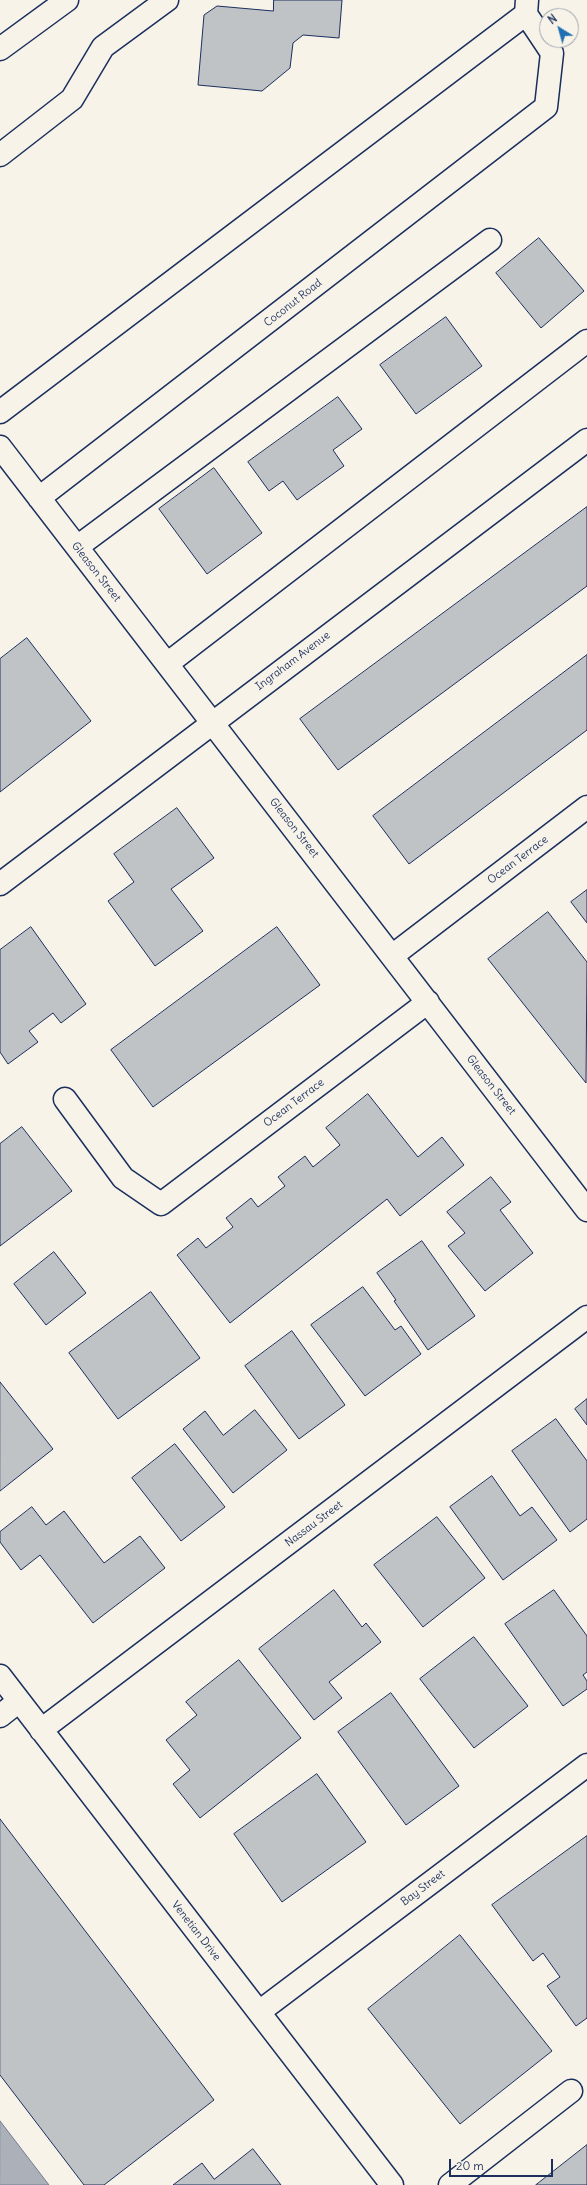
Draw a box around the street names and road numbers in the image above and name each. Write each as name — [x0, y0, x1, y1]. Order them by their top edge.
street label: Coconut Road — [261, 276, 325, 330]
street label: Gleason Street — [69, 540, 123, 604]
street label: Ingraham Avenue — [253, 629, 333, 693]
street label: Gleason Street — [267, 796, 321, 860]
street label: Ocean Terrace — [485, 833, 551, 887]
street label: Gleason Street — [464, 1053, 518, 1117]
street label: Ocean Terrace — [261, 1076, 327, 1130]
street label: Nassau Street — [283, 1498, 345, 1550]
street label: Bay Street — [398, 1867, 448, 1909]
street label: Venetian Drive — [169, 1899, 223, 1963]

